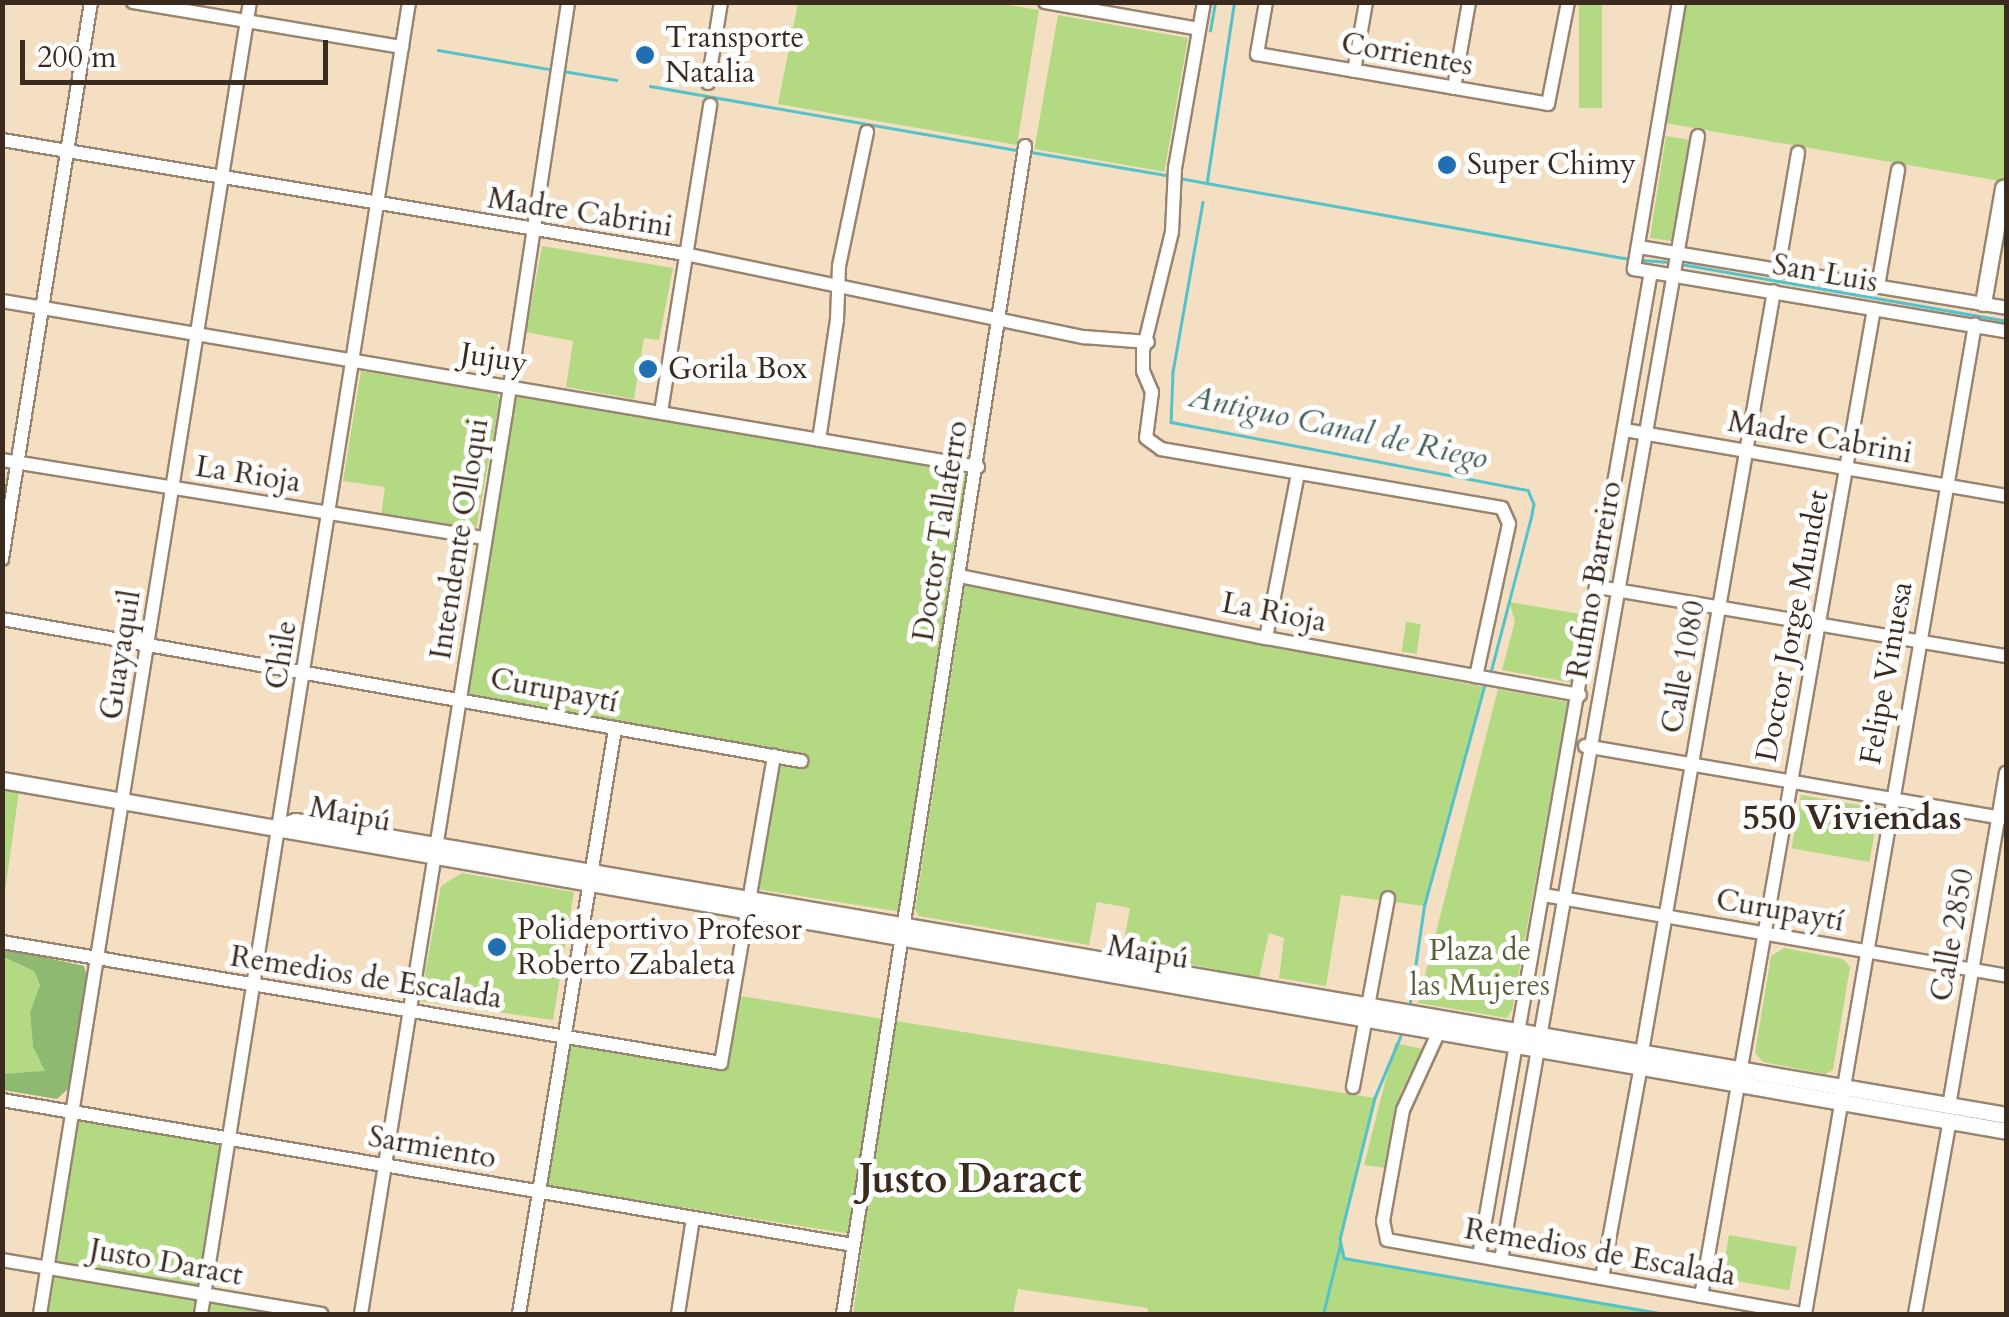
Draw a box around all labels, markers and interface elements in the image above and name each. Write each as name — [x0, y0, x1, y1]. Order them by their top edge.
scale bar — [25, 20, 332, 82]
place label: Transporte Natalia — [665, 20, 804, 90]
street label: Corrientes — [1338, 26, 1476, 84]
text: 200 m — [37, 37, 117, 78]
marker: Transporte Natalia — [634, 44, 656, 66]
place label: Super Chimy — [1467, 147, 1636, 183]
marker: Super Chimy — [1436, 154, 1458, 176]
street label: Madre Cabrini — [485, 181, 675, 245]
street label: San Luis — [1770, 247, 1880, 301]
street label: Jujuy — [458, 336, 530, 382]
place label: Gorila Box — [668, 351, 807, 387]
marker: Gorila Box — [637, 358, 659, 380]
water label: Antiguo Canal de Riego — [1185, 378, 1491, 478]
street label: Madre Cabrini — [1725, 404, 1915, 472]
street label: Intendente Olloqui — [423, 416, 497, 662]
street label: Doctor Tallaferro — [906, 418, 976, 644]
street label: La Rioja — [193, 449, 303, 501]
street label: Rufino Barreiro — [1560, 478, 1630, 682]
street label: Doctor Jorge Mundet — [1749, 487, 1837, 765]
street label: Felipe Vinuesa — [1853, 579, 1921, 767]
street label: La Rioja — [1219, 585, 1329, 641]
street label: Guayaquil — [93, 588, 149, 722]
street label: Calle 1080 — [1655, 598, 1713, 736]
street label: Chile — [259, 618, 305, 692]
street label: Curupaytí — [487, 661, 621, 721]
street label: Maipú — [306, 790, 394, 840]
district label: 550 Viviendas — [1742, 797, 1962, 839]
street label: Calle 2850 — [1924, 866, 1982, 1004]
street label: Curupaytí — [1713, 882, 1847, 940]
place label: Polideportivo Profesor Roberto Zabaleta — [517, 912, 802, 982]
street label: Maipú — [1104, 928, 1192, 978]
park label: Plaza de las Mujeres — [1410, 933, 1550, 1004]
marker: Polideportivo Profesor Roberto Zabaleta — [486, 936, 508, 958]
street label: Remedios de Escalada — [228, 939, 504, 1017]
street label: Sarmiento — [365, 1119, 499, 1177]
district label: Justo Daract — [858, 1156, 1082, 1204]
street label: Remedios de Escalada — [1462, 1211, 1738, 1295]
street label: Justo Daract — [87, 1232, 245, 1294]

